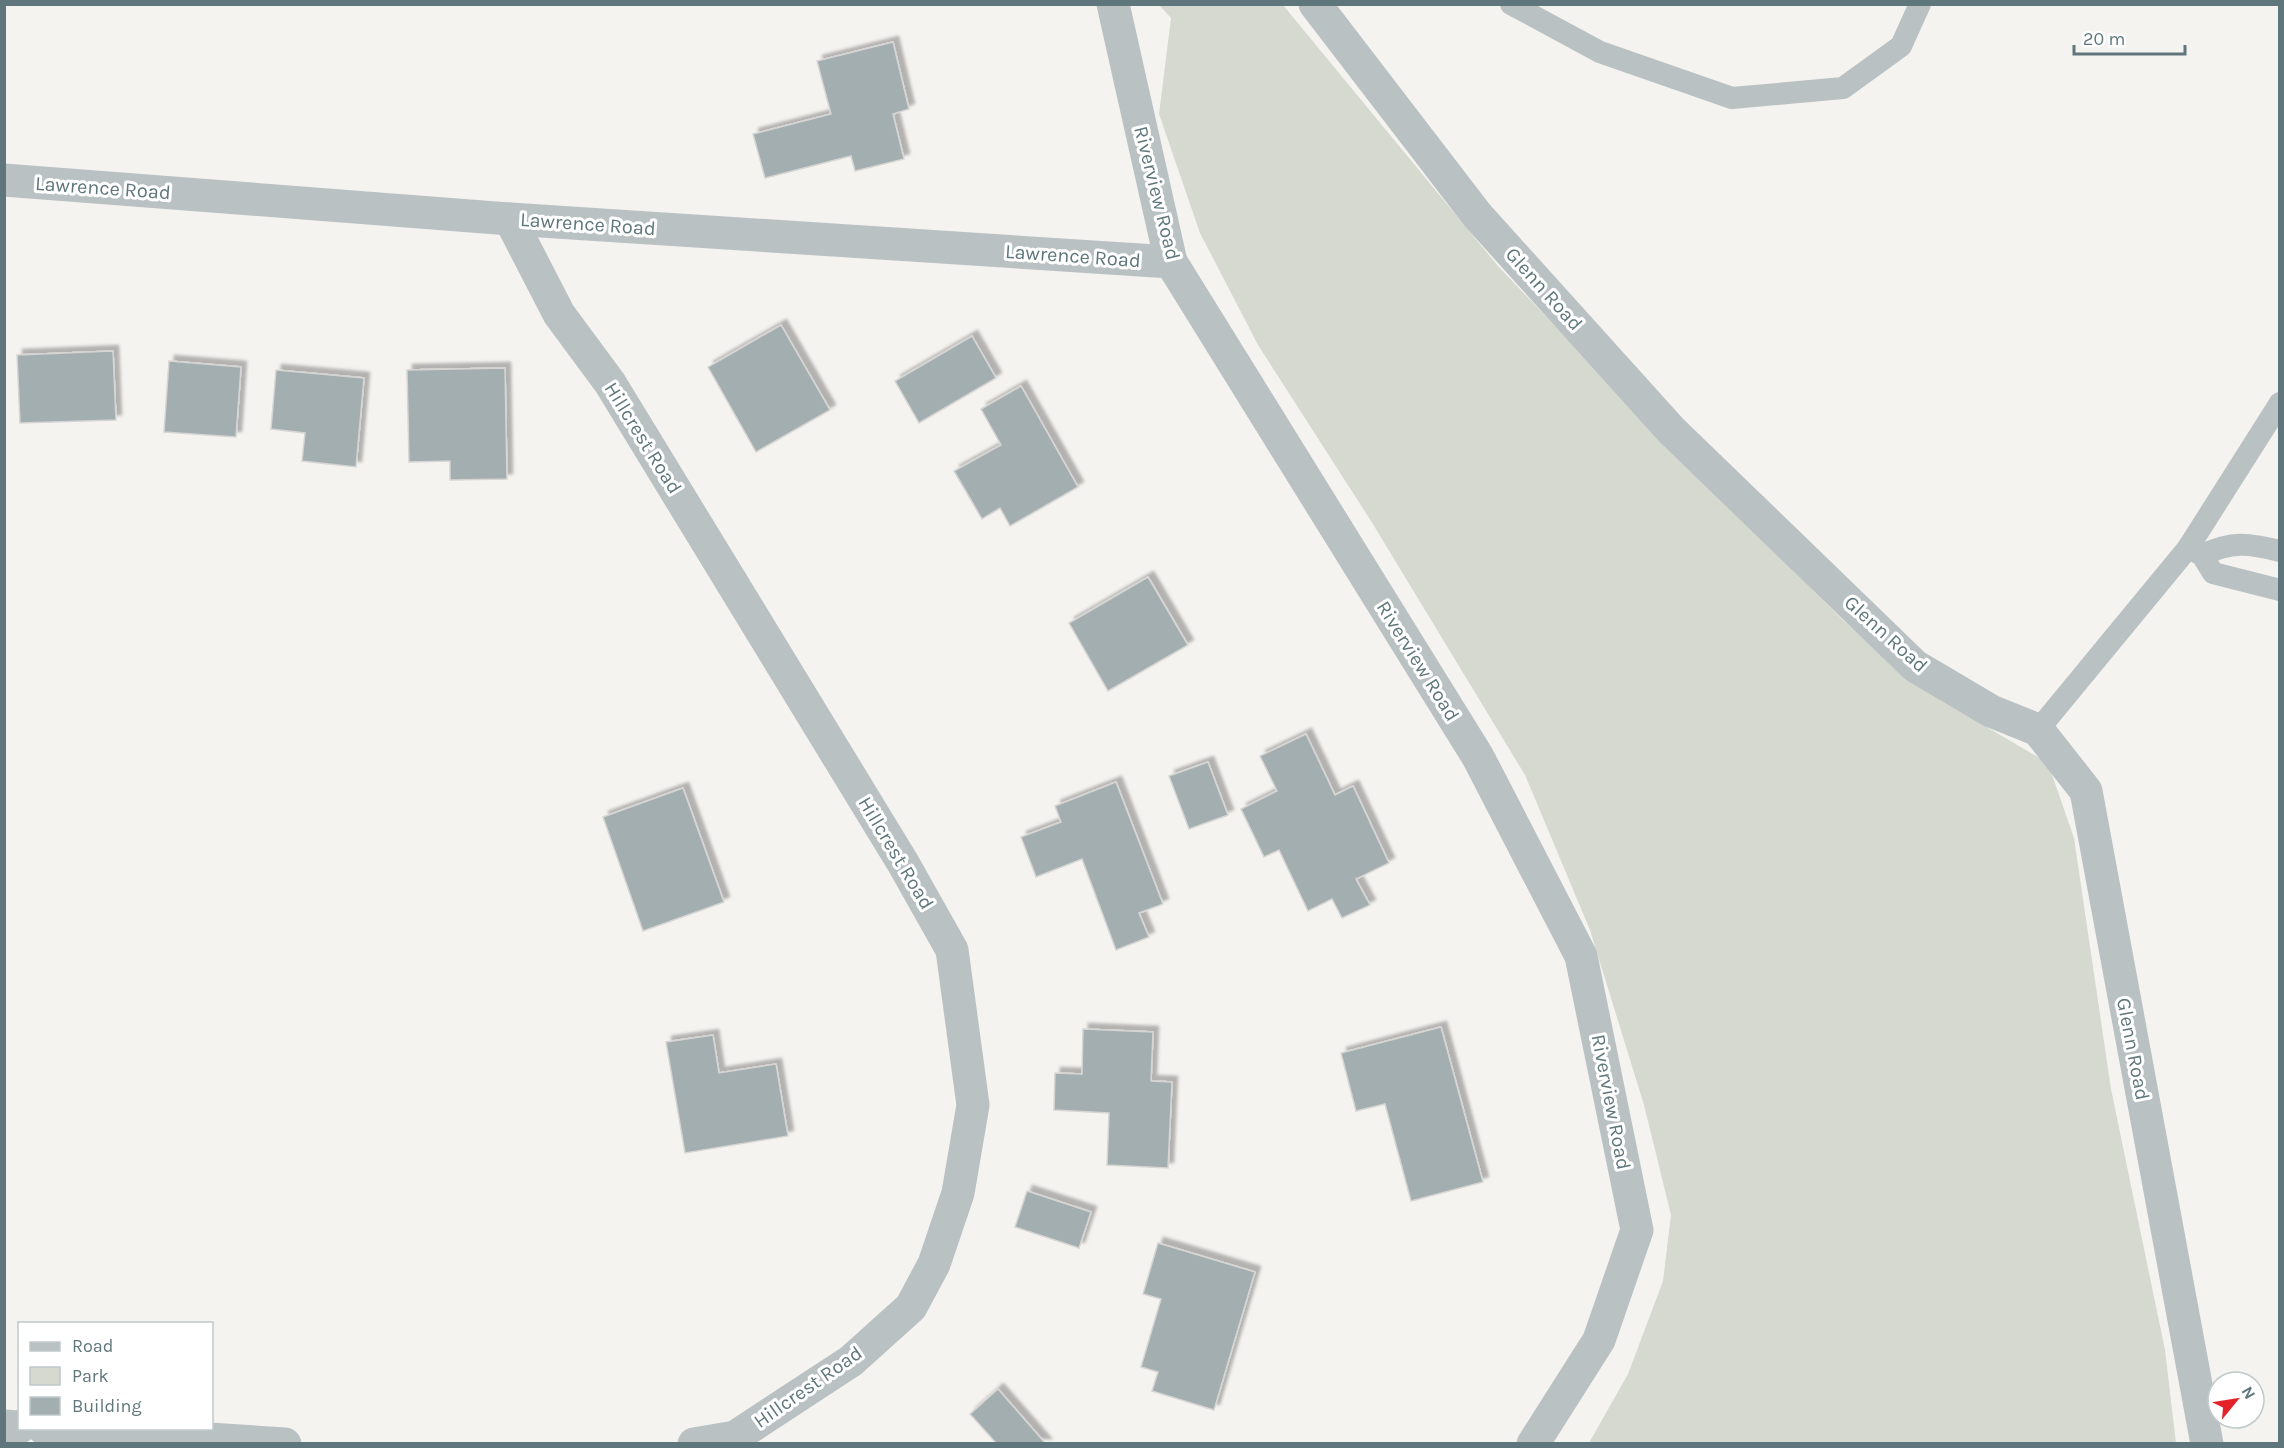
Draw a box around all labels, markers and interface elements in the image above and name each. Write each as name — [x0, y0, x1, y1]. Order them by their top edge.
scale bar — [2074, 18, 2185, 56]
text: 20 m — [2083, 28, 2125, 50]
street label: Riverview Road — [1129, 124, 1185, 262]
street label: Lawrence Road — [34, 172, 172, 204]
street label: Lawrence Road — [519, 208, 657, 240]
street label: Lawrence Road — [1004, 240, 1142, 272]
street label: Glenn Road — [1501, 243, 1587, 335]
street label: Hillcrest Road — [600, 378, 686, 498]
street label: Glenn Road — [1840, 591, 1932, 677]
street label: Riverview Road — [1372, 597, 1464, 725]
street label: Hillcrest Road — [853, 793, 939, 913]
street label: Glenn Road — [2112, 996, 2154, 1102]
street label: Riverview Road — [1587, 1032, 1635, 1172]
legend — [18, 1322, 213, 1430]
text: Road — [72, 1335, 113, 1357]
street label: Hillcrest Road — [749, 1341, 867, 1433]
text: Park — [72, 1365, 109, 1387]
north arrow — [2206, 1370, 2266, 1430]
text: N — [2237, 1383, 2260, 1402]
text: Building — [72, 1395, 142, 1417]

